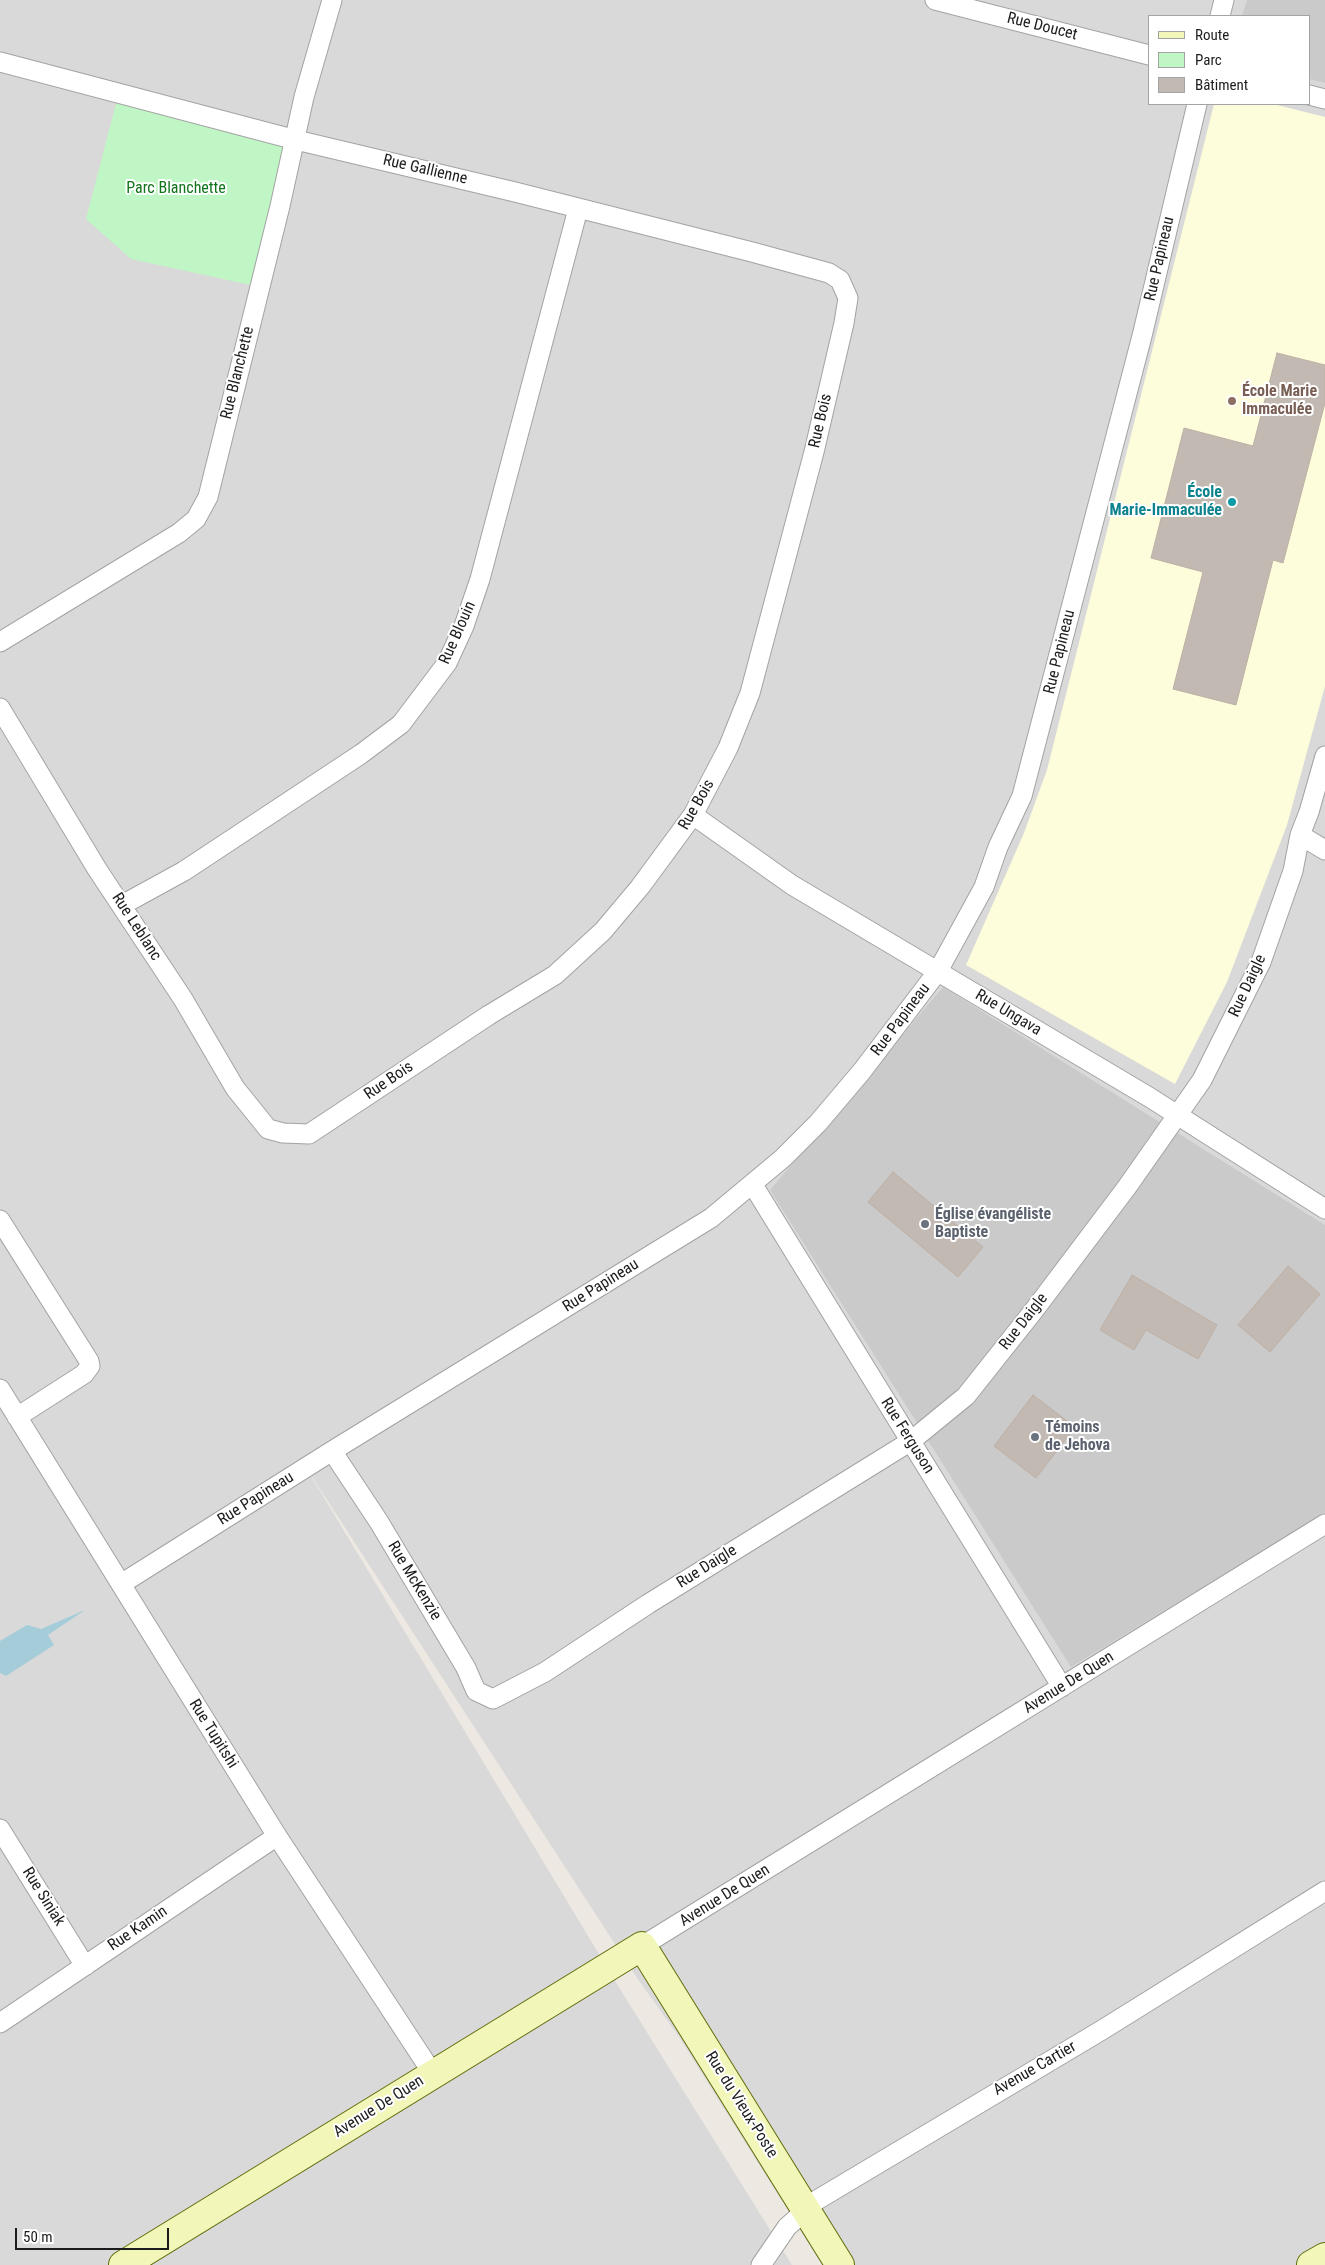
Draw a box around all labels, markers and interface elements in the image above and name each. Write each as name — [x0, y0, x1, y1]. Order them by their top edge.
street label: Rue Doucet — [1005, 9, 1079, 45]
legend — [1148, 15, 1310, 105]
text: Route — [1195, 26, 1229, 44]
text: Parc — [1195, 51, 1222, 69]
text: Bâtiment — [1195, 76, 1248, 94]
street label: Rue Gallienne — [381, 151, 469, 189]
park label: Parc Blanchette — [126, 179, 226, 199]
street label: Rue Papineau — [1141, 215, 1179, 303]
street label: Rue Blanchette — [217, 325, 259, 421]
place label: École Marie Immaculée — [1242, 382, 1317, 420]
street label: Rue Bois — [805, 392, 837, 450]
marker: École Marie Immaculée — [1226, 395, 1238, 407]
place label: École Marie-Immaculée — [1109, 483, 1222, 521]
marker: École Marie-Immaculée — [1226, 496, 1238, 508]
street label: Rue Blouin — [436, 598, 480, 668]
street label: Rue Papineau — [1040, 608, 1080, 696]
street label: Rue Bois — [675, 776, 719, 834]
street label: Rue Leblanc — [107, 890, 165, 964]
street label: Rue Daigle — [1225, 952, 1271, 1020]
street label: Rue Papineau — [867, 980, 935, 1060]
street label: Rue Ungava — [971, 986, 1045, 1040]
street label: Rue Bois — [361, 1058, 417, 1104]
place label: Église évangéliste Baptiste — [935, 1205, 1051, 1243]
marker: Église évangéliste Baptiste — [919, 1218, 931, 1230]
street label: Rue Papineau — [559, 1255, 643, 1317]
street label: Rue Daigle — [996, 1290, 1052, 1354]
street label: Rue Ferguson — [876, 1395, 938, 1477]
place label: Témoins de Jehova — [1045, 1418, 1110, 1456]
marker: Témoins de Jehova — [1029, 1431, 1041, 1443]
street label: Rue Papineau — [214, 1468, 298, 1530]
street label: Rue McKenzie — [383, 1538, 445, 1624]
street label: Rue Daigle — [674, 1541, 740, 1593]
street label: Avenue De Quen — [1020, 1648, 1118, 1718]
street label: Rue Tupitshi — [184, 1696, 242, 1772]
street label: Avenue De Quen — [676, 1861, 774, 1931]
street label: Rue Siniak — [17, 1864, 69, 1930]
street label: Rue Kamin — [105, 1902, 171, 1956]
street label: Avenue Cartier — [990, 2038, 1080, 2100]
street label: Rue du Vieux-Poste — [701, 2048, 781, 2162]
street label: Avenue De Quen — [330, 2072, 428, 2142]
scale bar — [18, 2218, 171, 2250]
text: 50 m — [23, 2228, 53, 2246]

